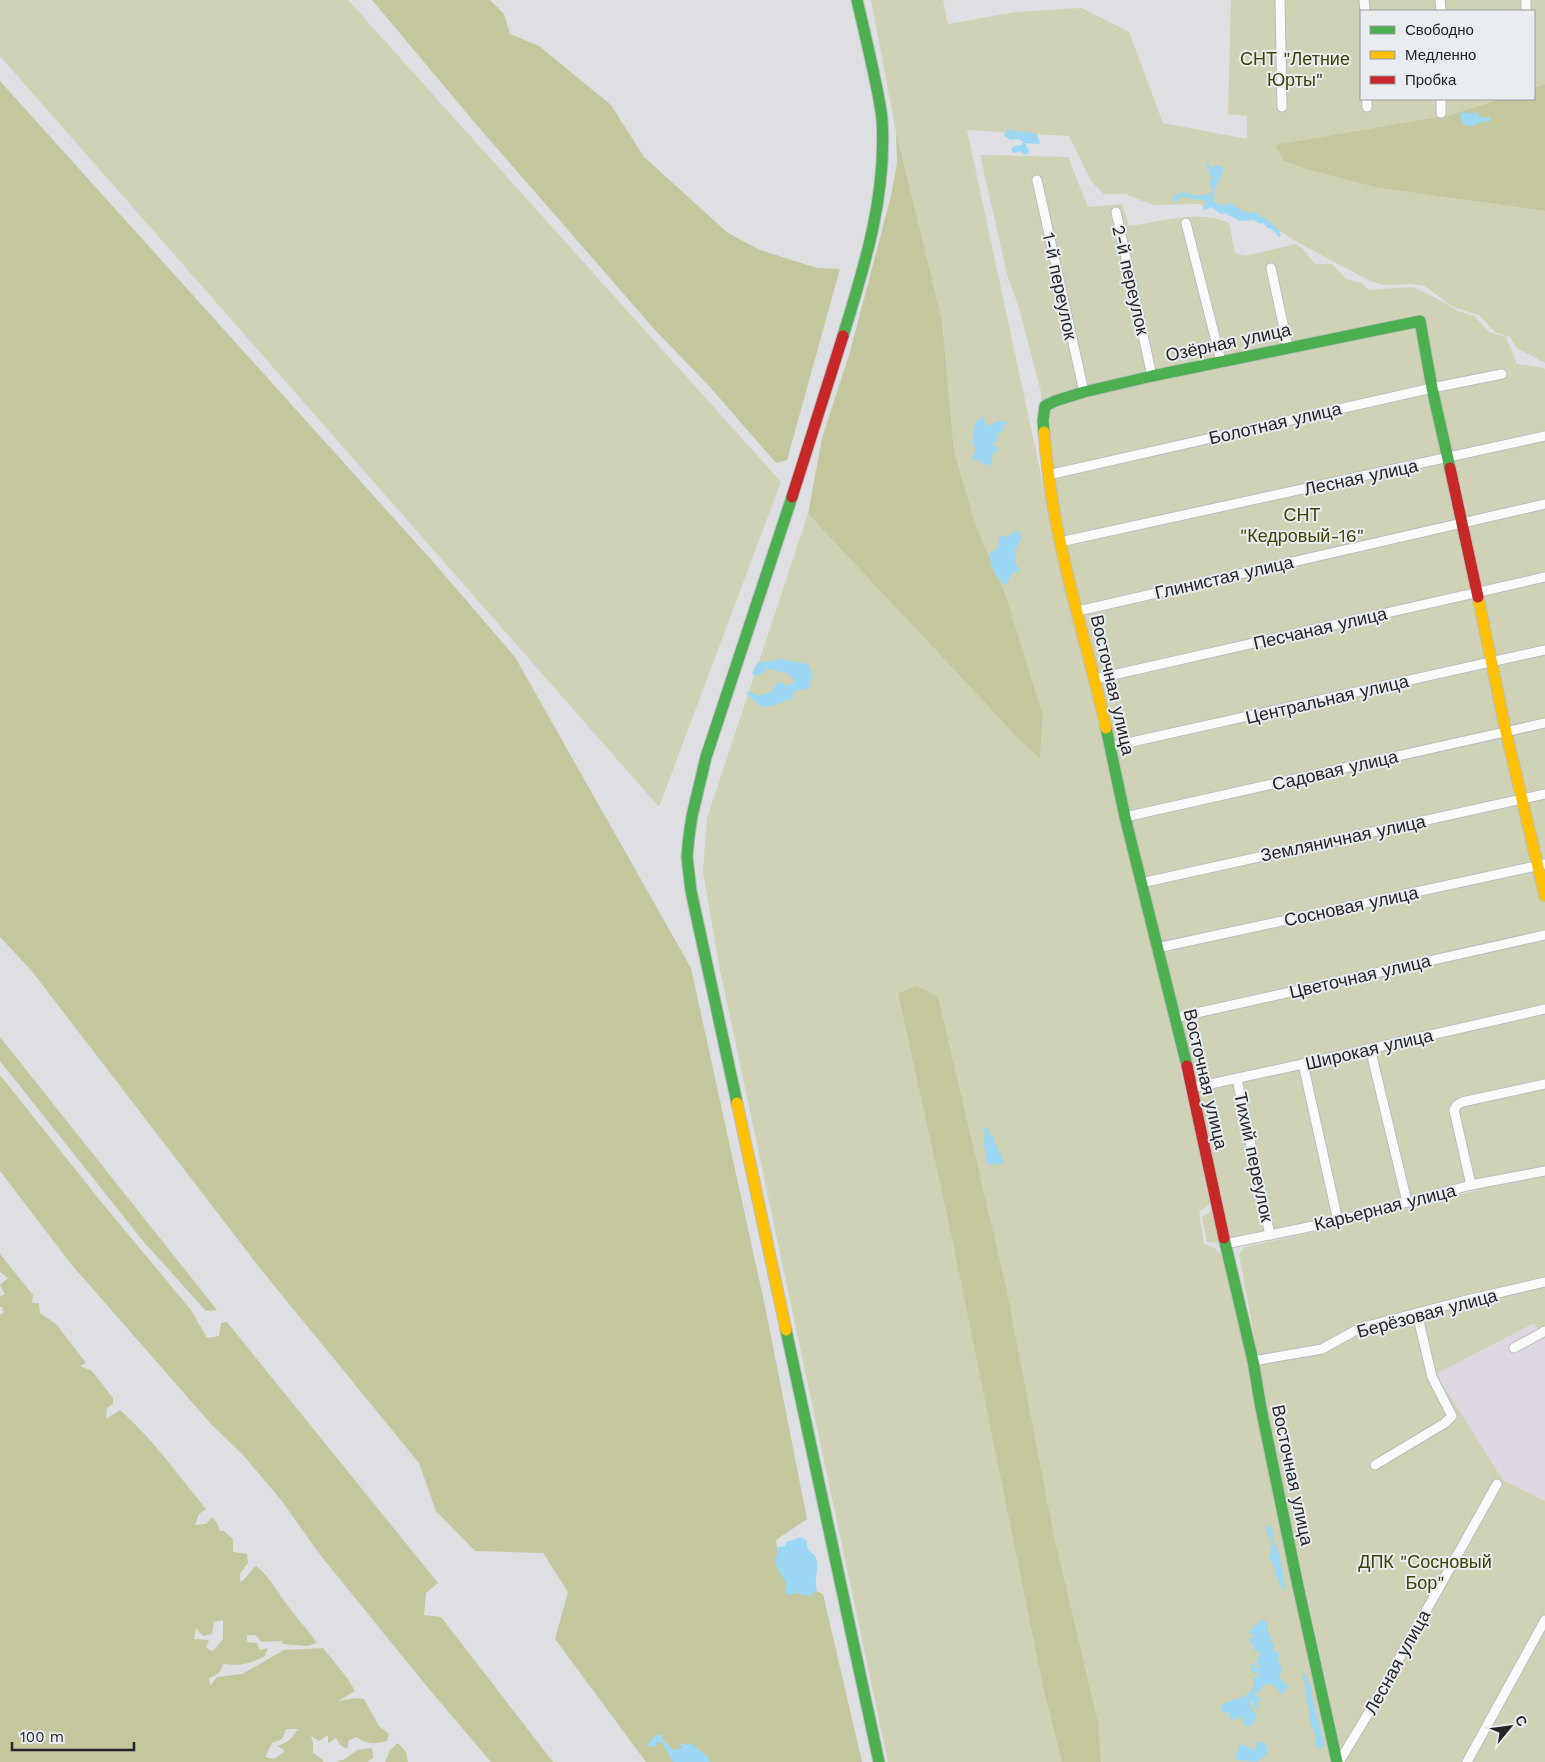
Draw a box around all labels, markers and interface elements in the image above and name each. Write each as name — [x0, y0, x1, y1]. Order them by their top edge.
legend — [1360, 10, 1535, 100]
text: Свободно — [1405, 21, 1474, 39]
text: Медленно — [1405, 46, 1476, 64]
park label: СНТ "Летние Юрты" — [1240, 48, 1350, 90]
text: Пробка — [1405, 71, 1457, 89]
street label: 2-й переулок — [1108, 223, 1154, 337]
street label: 1-й переулок — [1038, 230, 1082, 342]
street label: Озёрная улица — [1163, 318, 1294, 366]
street label: Болотная улица — [1207, 397, 1344, 448]
street label: Лесная улица — [1302, 454, 1421, 499]
park label: СНТ "Кедровый-16" — [1240, 504, 1364, 546]
street label: Глинистая улица — [1153, 551, 1296, 603]
street label: Песчаная улица — [1251, 602, 1390, 654]
street label: Восточная улица — [1087, 613, 1140, 758]
street label: Центральная улица — [1243, 670, 1412, 728]
street label: Садовая улица — [1270, 745, 1401, 795]
street label: Земляничная улица — [1259, 810, 1428, 866]
street label: Сосновая улица — [1282, 881, 1421, 930]
street label: Цветочная улица — [1287, 949, 1434, 1002]
street label: Восточная улица — [1180, 1007, 1233, 1152]
street label: Широкая улица — [1303, 1024, 1436, 1074]
street label: Тихий переулок — [1230, 1090, 1278, 1224]
street label: Карьерная улица — [1312, 1179, 1459, 1235]
street label: Берёзовая улица — [1354, 1284, 1501, 1342]
street label: Восточная улица — [1268, 1403, 1318, 1548]
park label: ДПК "Сосновый Бор" — [1358, 1551, 1492, 1593]
street label: Лесная улица — [1360, 1605, 1435, 1718]
north arrow — [1485, 1702, 1535, 1752]
text: С — [1512, 1712, 1531, 1729]
scale bar — [12, 1720, 135, 1752]
text: 100 m — [20, 1728, 64, 1746]

